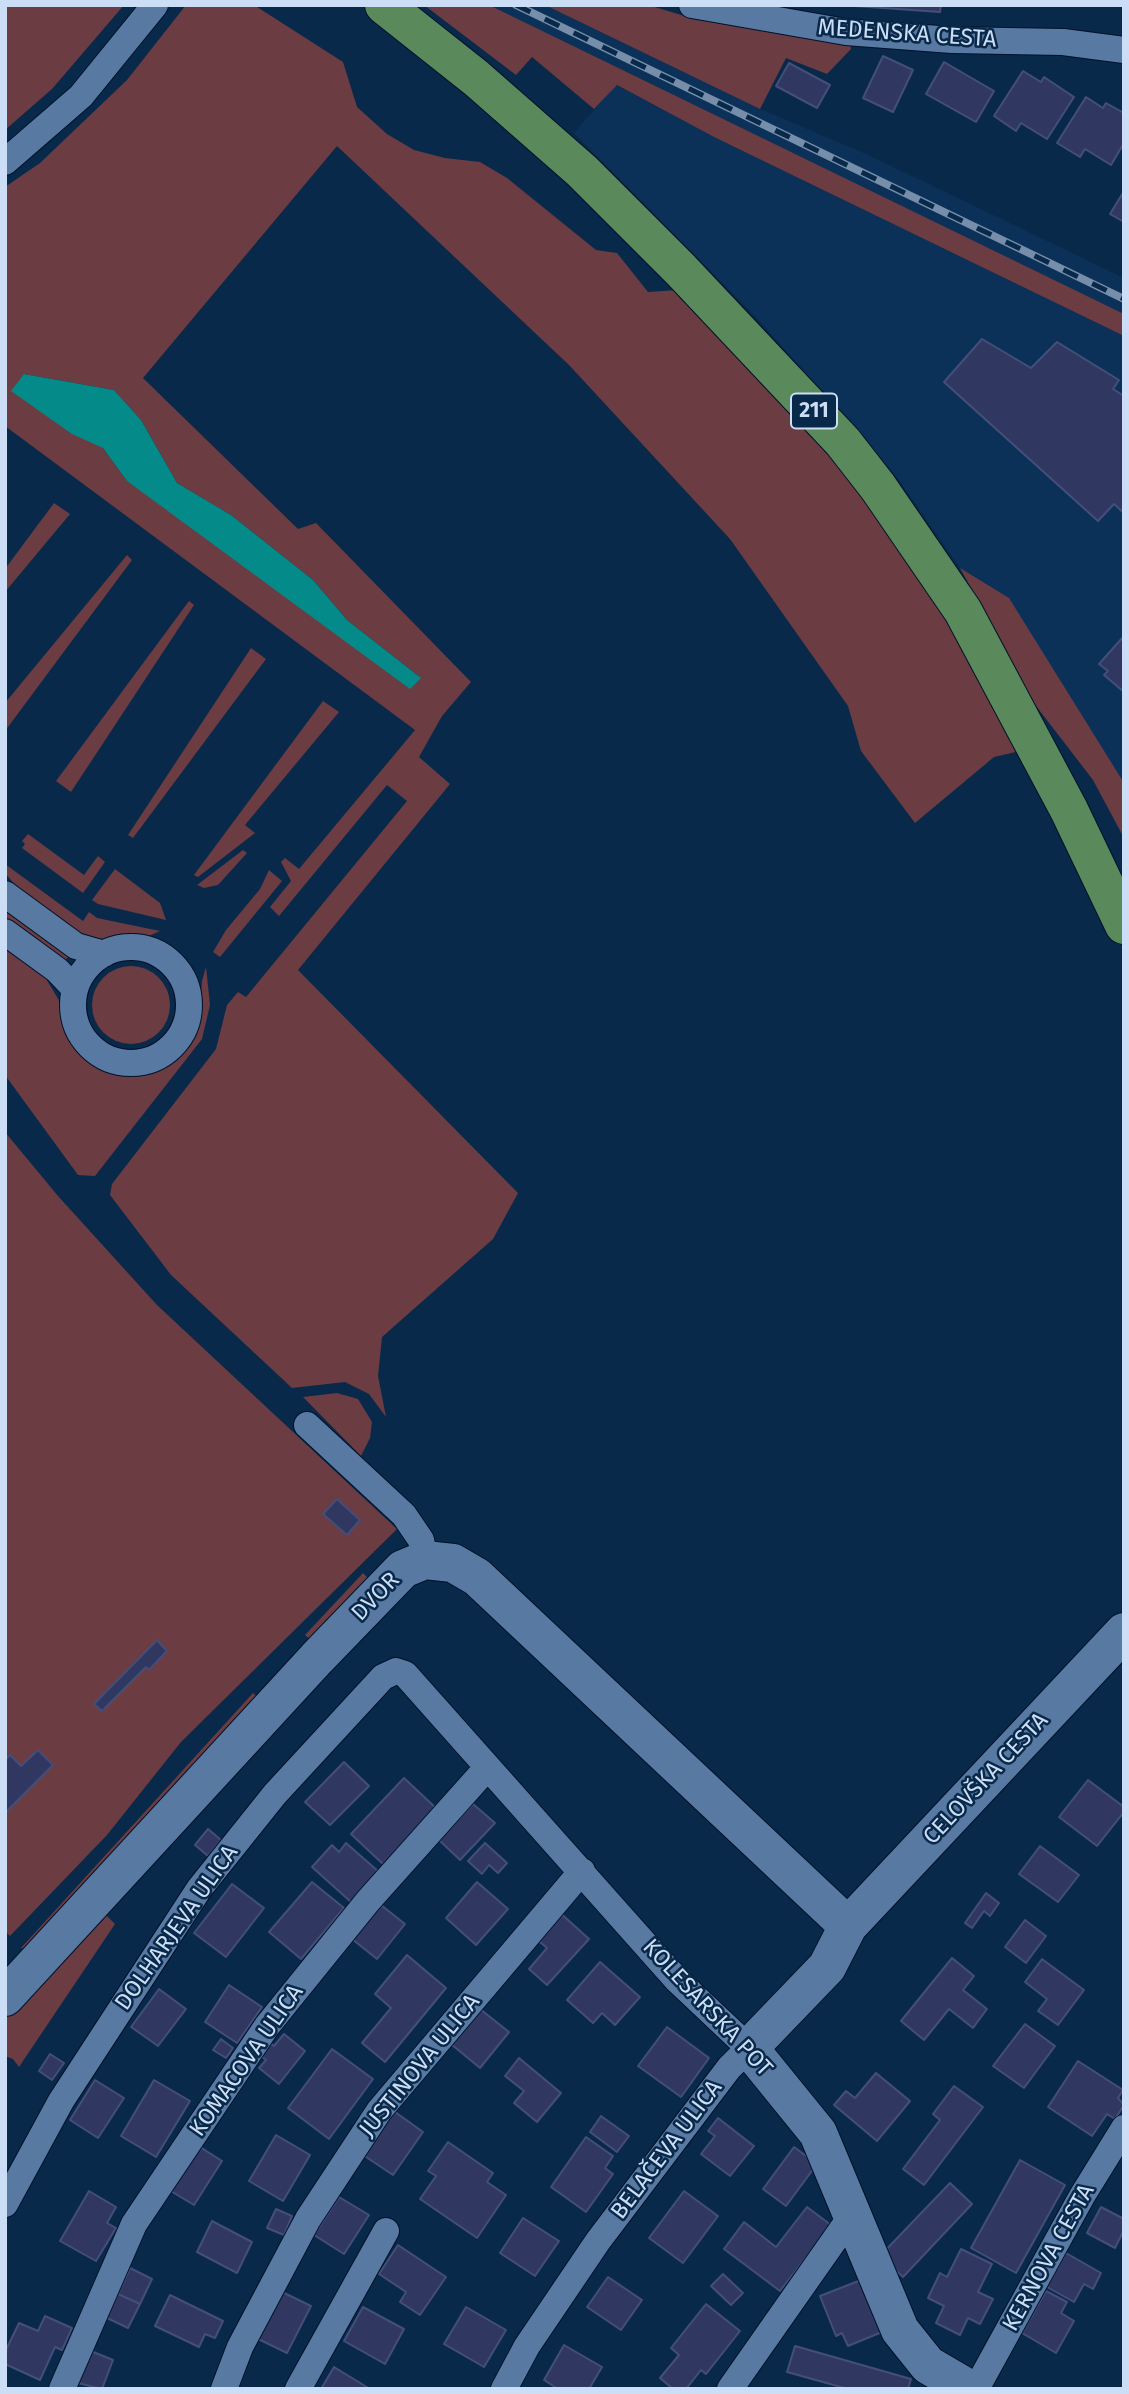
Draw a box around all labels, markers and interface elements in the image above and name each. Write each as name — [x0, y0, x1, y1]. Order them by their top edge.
street label: MEDENSKA CESTA — [817, 14, 997, 54]
road number: 211 — [791, 394, 837, 428]
street label: DVOR — [346, 1567, 406, 1627]
street label: CELOVŠKA CESTA — [918, 1707, 1054, 1851]
street label: DOLHARJEVA ULICA — [110, 1840, 244, 2016]
street label: KOLESARSKA POT — [636, 1934, 778, 2082]
street label: KOMACOVA ULICA — [184, 1980, 310, 2142]
street label: JUSTINOVA ULICA — [354, 1989, 486, 2143]
street label: BELAČEVA ULICA — [606, 2075, 728, 2225]
street label: KERNOVA CESTA — [997, 2180, 1101, 2336]

